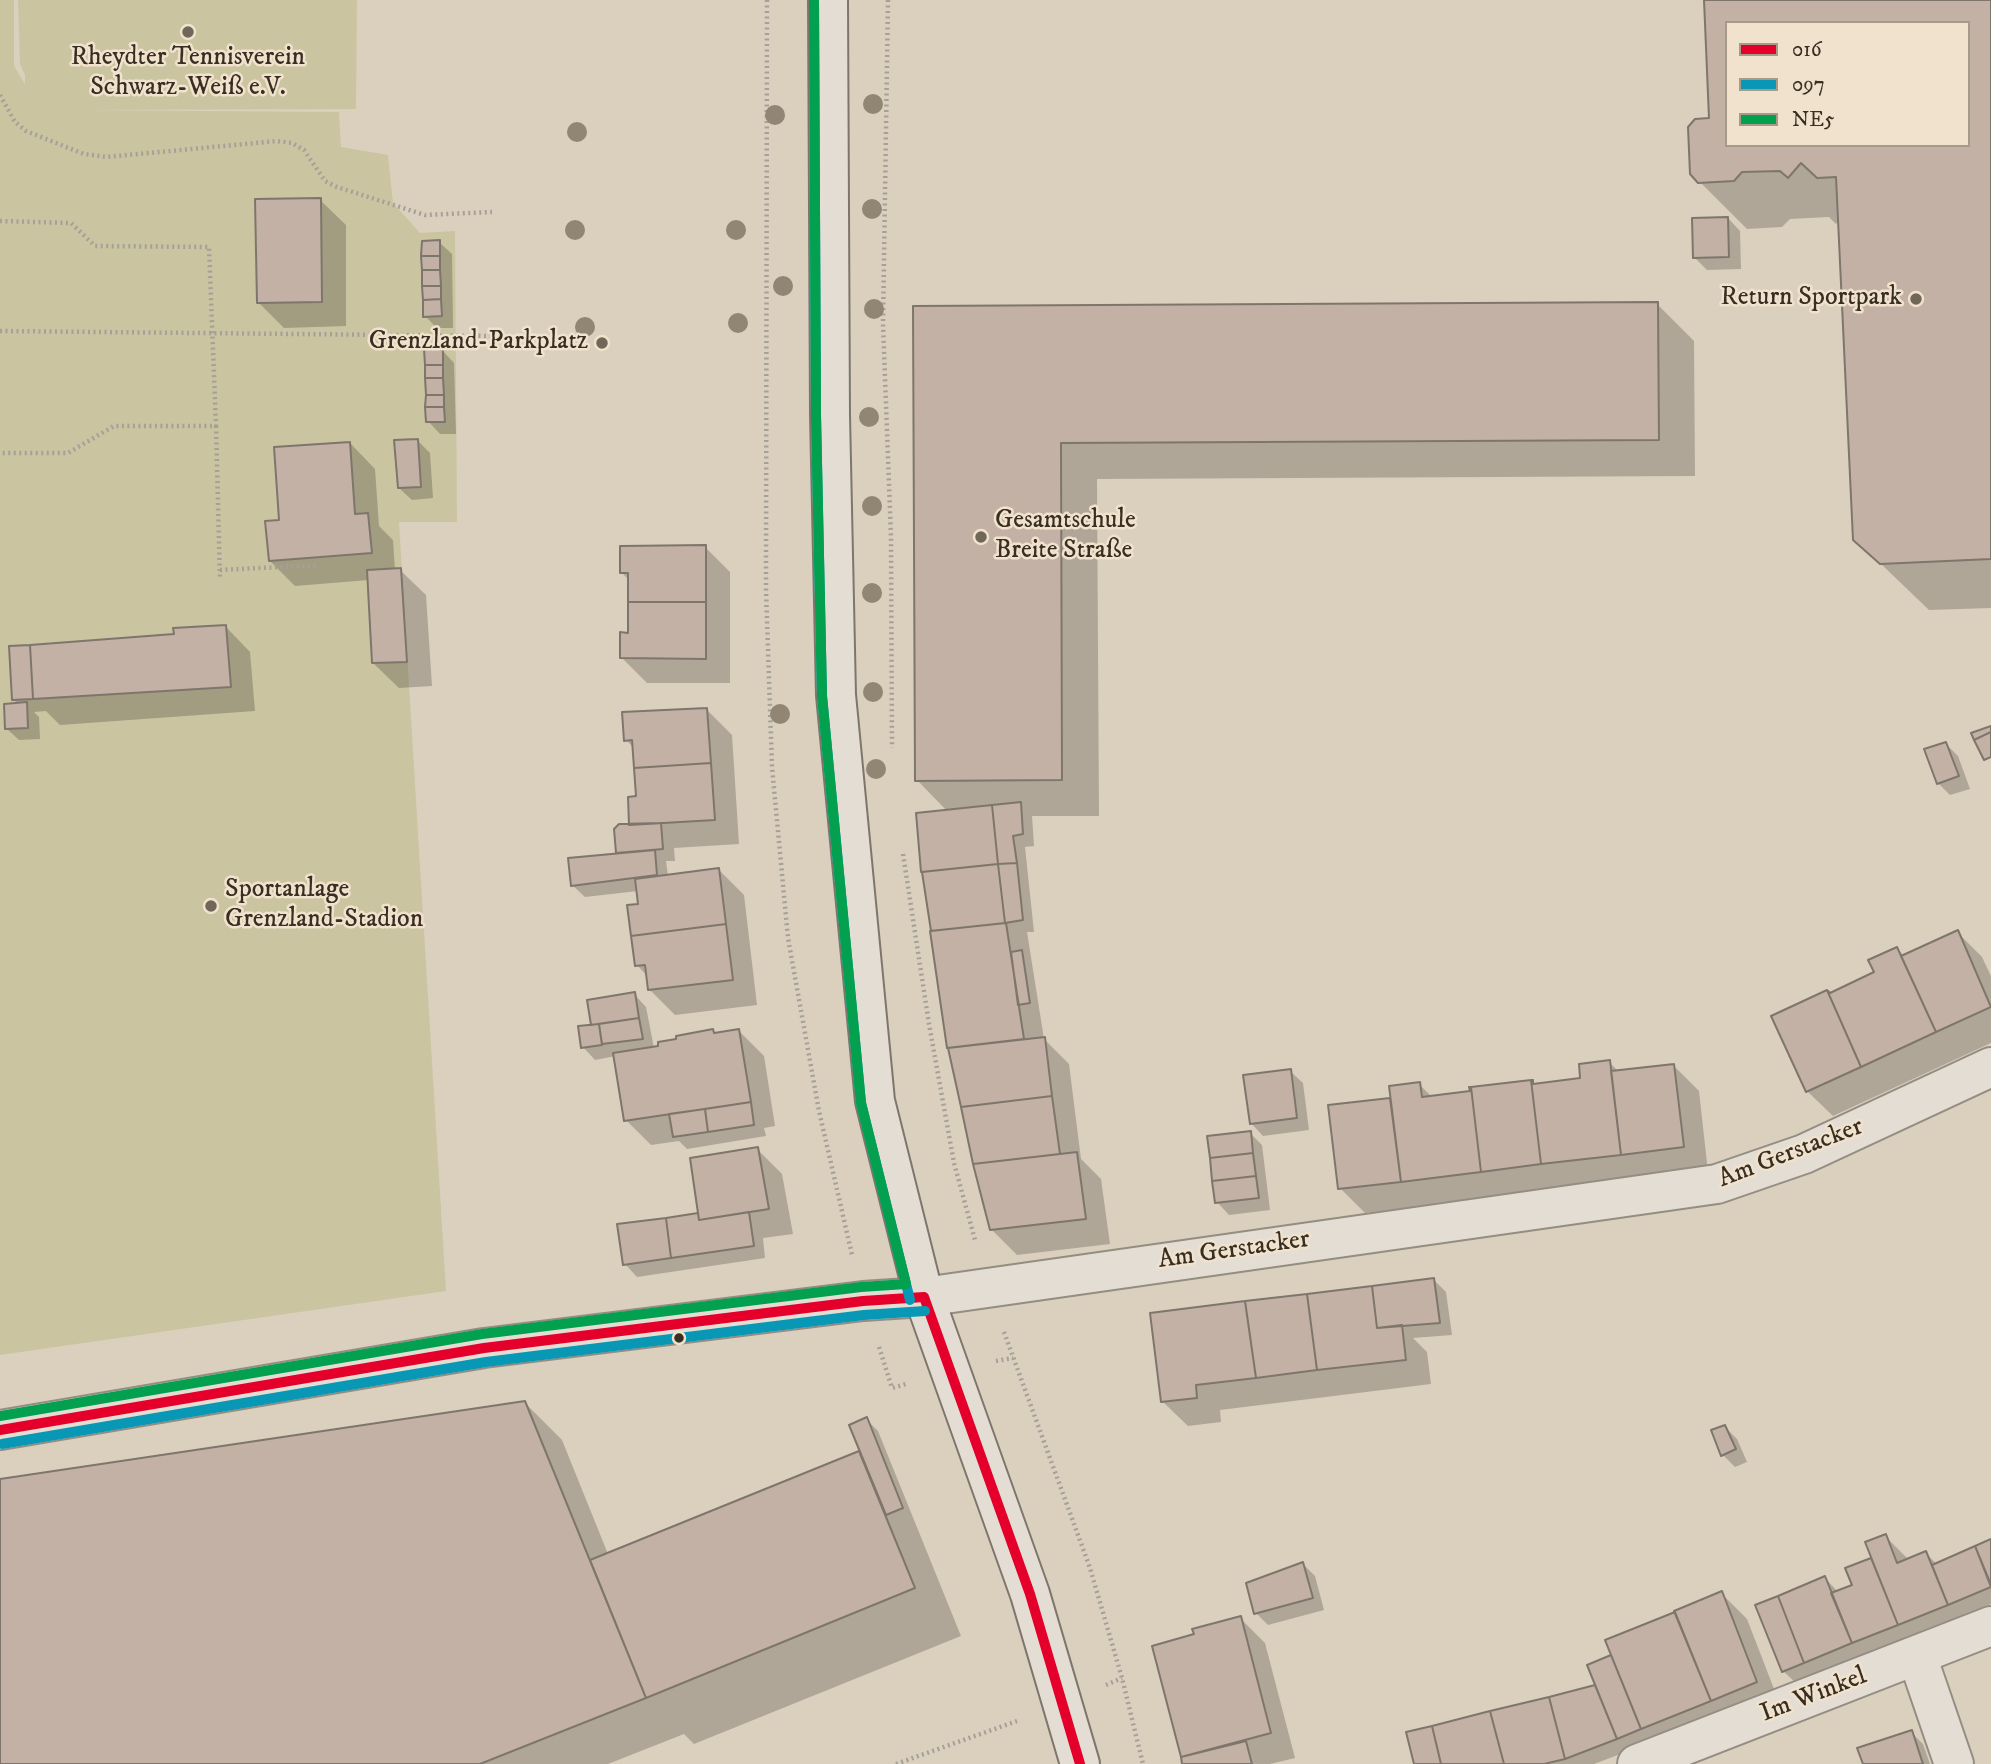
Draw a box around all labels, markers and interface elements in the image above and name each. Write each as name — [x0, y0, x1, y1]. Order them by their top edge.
legend — [1725, 21, 1970, 147]
marker: Rheydter Tennisverein Schwarz-Weiß e.V. — [180, 24, 196, 40]
text: 016 — [1792, 37, 1822, 63]
place label: Rheydter Tennisverein Schwarz-Weiß e.V. — [71, 43, 305, 104]
text: 097 — [1792, 72, 1825, 98]
text: NE5 — [1792, 107, 1835, 133]
place label: Return Sportpark — [1721, 283, 1902, 315]
marker: Return Sportpark — [1908, 291, 1924, 307]
place label: Grenzland-Parkplatz — [369, 327, 588, 359]
marker: Grenzland-Parkplatz — [594, 335, 610, 351]
place label: Gesamtschule Breite Straße — [995, 506, 1136, 568]
marker: Gesamtschule Breite Straße — [973, 529, 989, 545]
place label: Sportanlage Grenzland-Stadion — [225, 875, 423, 936]
marker: Sportanlage Grenzland-Stadion — [203, 898, 219, 914]
street label: Am Gerstacker — [1714, 1112, 1868, 1196]
street label: Am Gerstacker — [1156, 1225, 1312, 1277]
unlabelled marker — [672, 1331, 686, 1345]
street label: Im Winkel — [1757, 1662, 1871, 1730]

